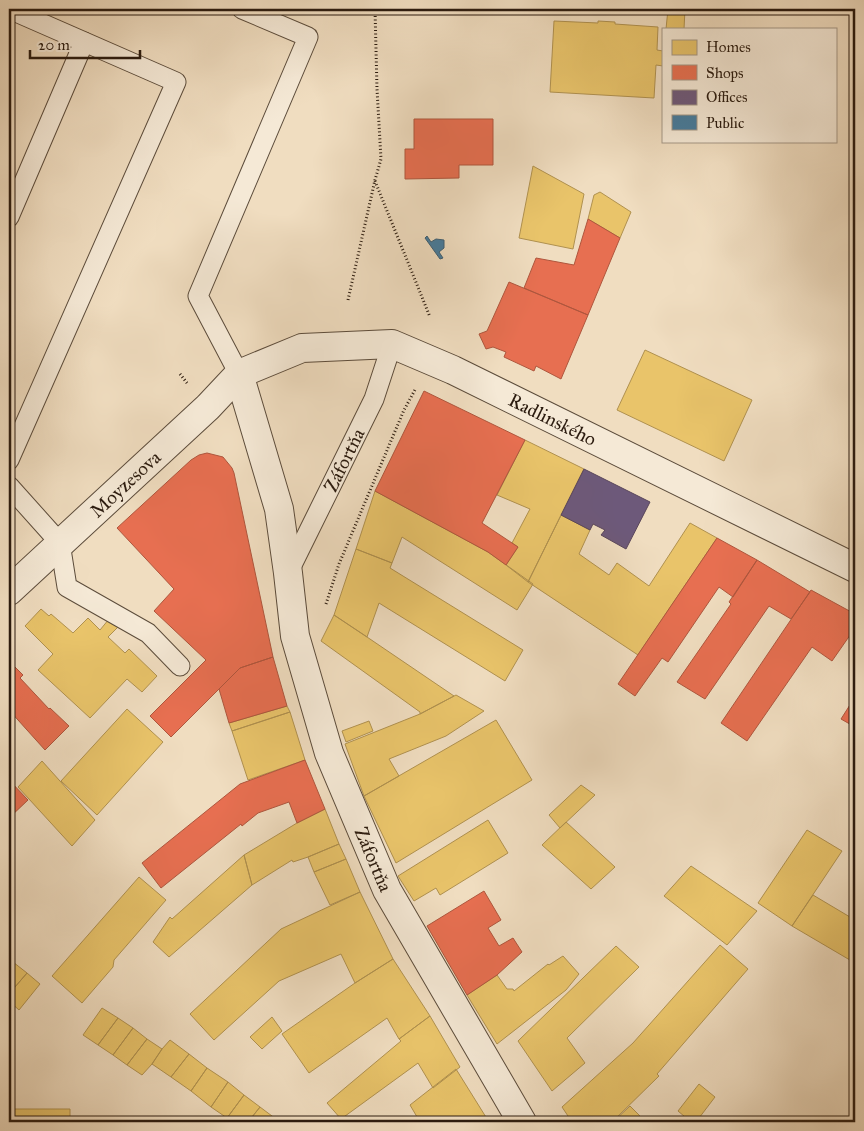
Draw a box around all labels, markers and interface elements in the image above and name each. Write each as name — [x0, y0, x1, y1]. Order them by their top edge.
scale bar — [30, 28, 140, 60]
legend — [662, 28, 836, 142]
text: 20 m — [38, 36, 70, 54]
text: Homes — [706, 38, 751, 56]
text: Shops — [706, 64, 744, 82]
text: Offices — [706, 88, 747, 106]
text: Public — [706, 114, 744, 132]
street label: Radlinského — [505, 388, 601, 451]
street label: Záfortňa — [318, 424, 370, 496]
street label: Moyzesova — [85, 445, 166, 522]
street label: Záfortňa — [350, 823, 398, 896]

